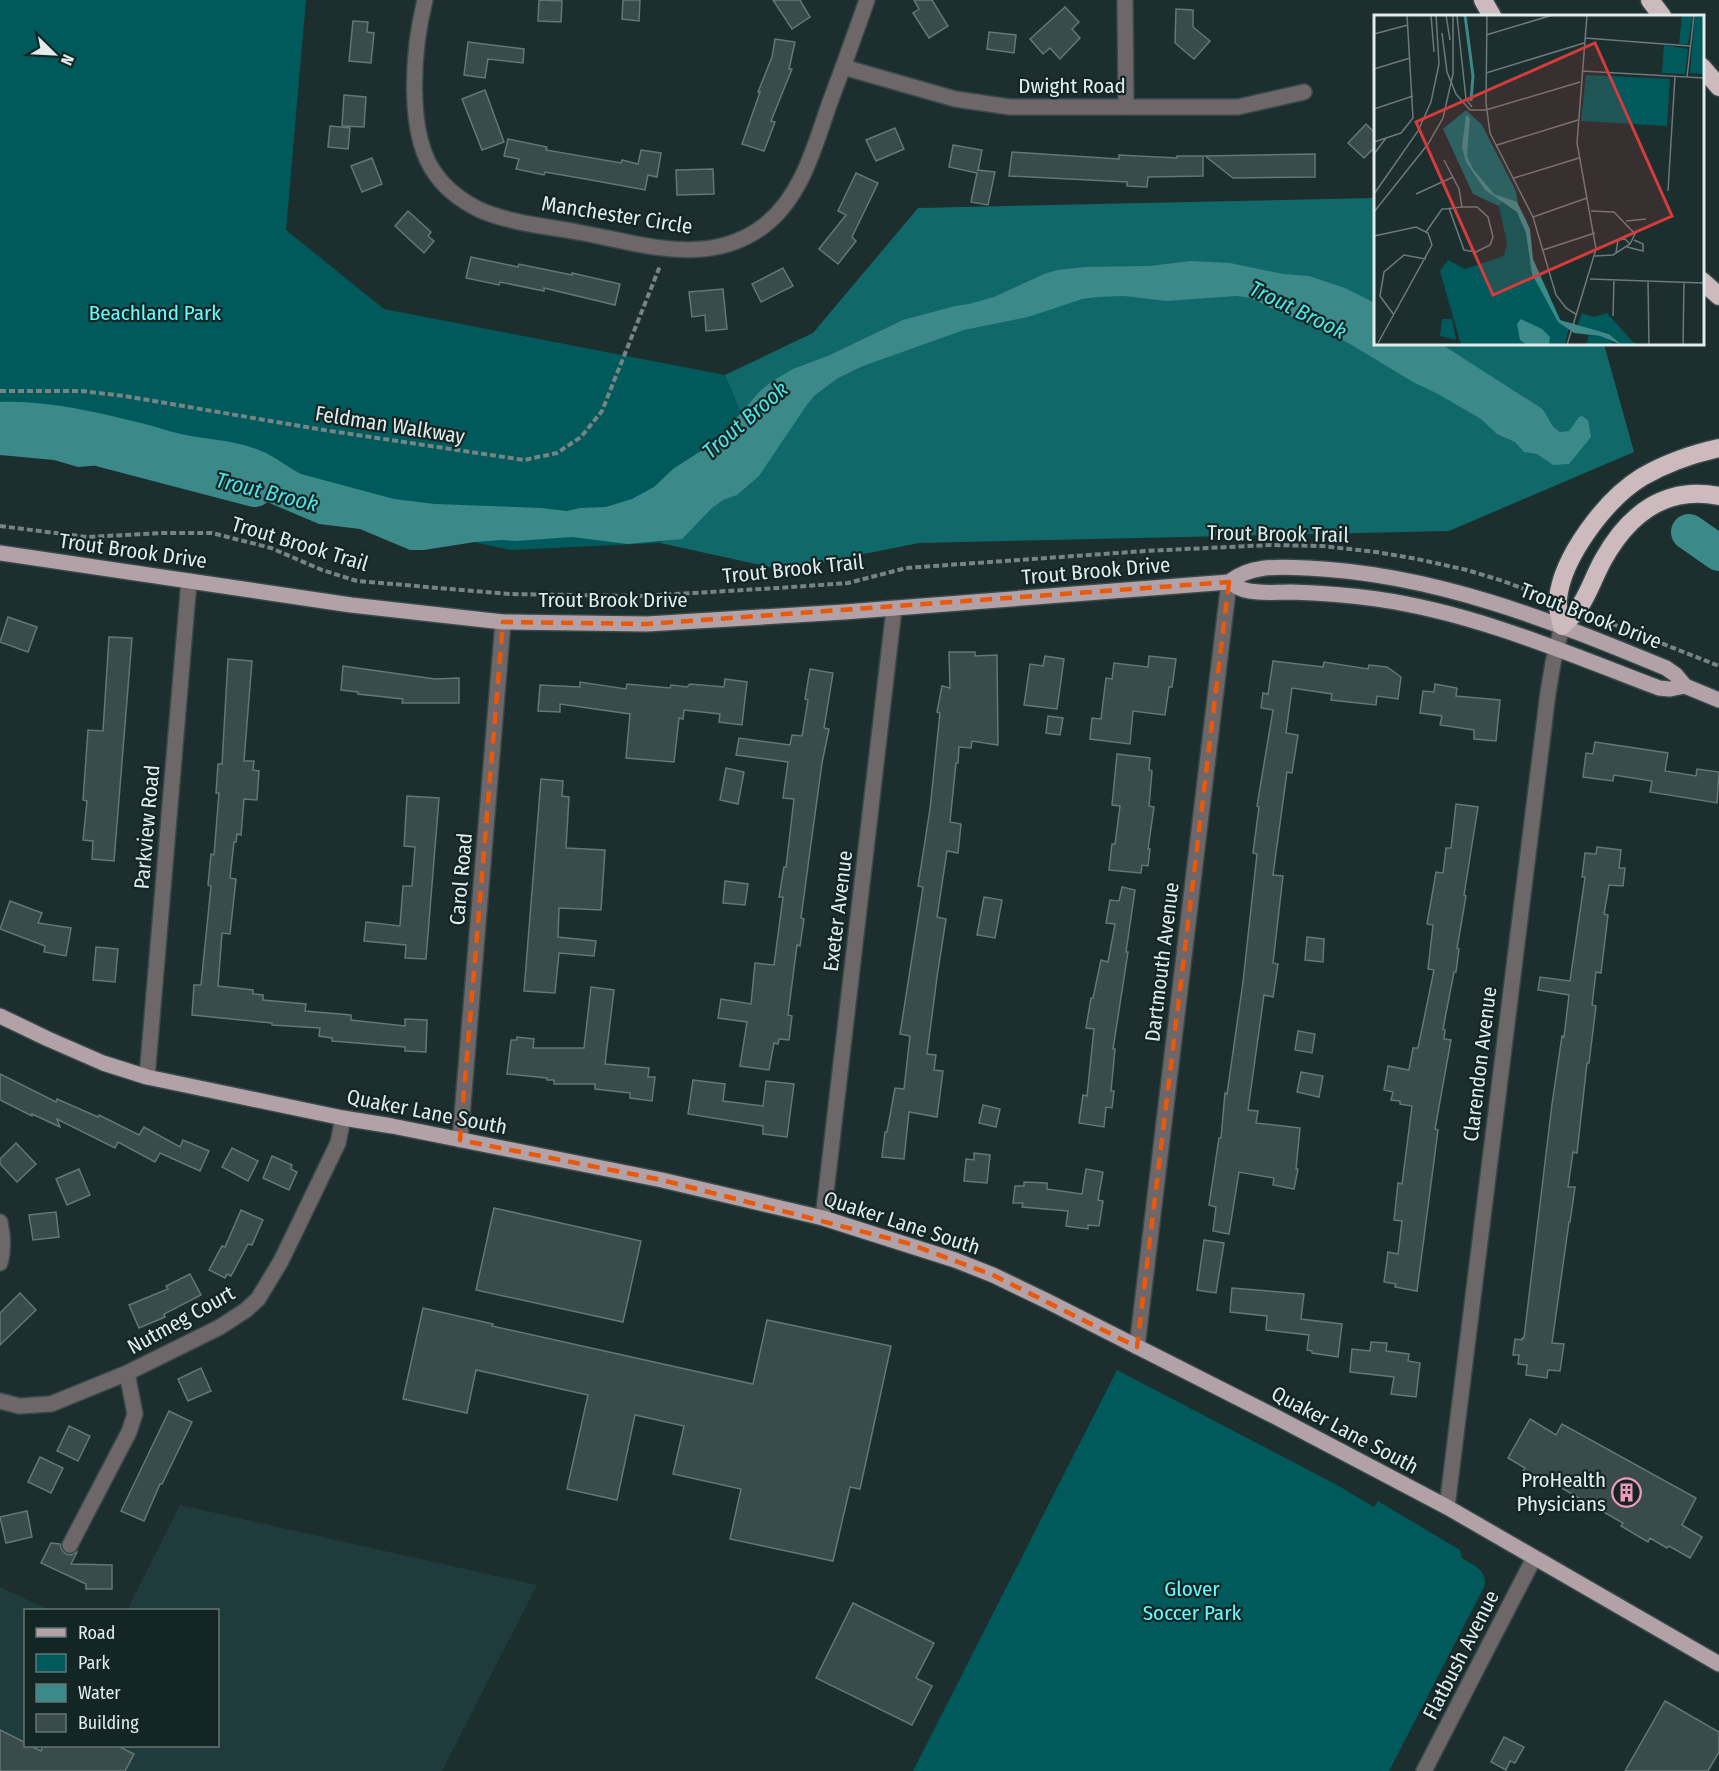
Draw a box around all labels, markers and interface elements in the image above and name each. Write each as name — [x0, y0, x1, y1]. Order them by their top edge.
inset map — [1374, 15, 1704, 345]
north arrow — [24, 24, 84, 84]
text: N — [57, 52, 78, 68]
street label: Dwight Road — [1018, 73, 1126, 99]
street label: Manchester Circle — [540, 190, 694, 240]
water label: Trout Brook — [1245, 275, 1351, 345]
park label: Beachland Park — [89, 300, 221, 326]
water label: Trout Brook — [697, 375, 793, 465]
street label: Feldman Walkway — [313, 400, 467, 450]
water label: Trout Brook — [213, 466, 321, 518]
street label: Trout Brook Trail — [228, 511, 372, 577]
street label: Trout Brook Trail — [1207, 520, 1349, 548]
street label: Trout Brook Drive — [57, 528, 209, 574]
street label: Trout Brook Trail — [721, 549, 865, 589]
street label: Trout Brook Drive — [1021, 552, 1171, 590]
street label: Trout Brook Drive — [1517, 577, 1665, 655]
street label: Trout Brook Drive — [538, 587, 688, 613]
street label: Parkview Road — [129, 764, 165, 890]
street label: Carol Road — [444, 832, 478, 926]
street label: Exeter Avenue — [818, 849, 858, 973]
street label: Dartmouth Avenue — [1139, 881, 1185, 1043]
street label: Clarendon Avenue — [1458, 985, 1502, 1143]
street label: Quaker Lane South — [345, 1084, 509, 1140]
street label: Quaker Lane South — [821, 1185, 983, 1261]
street label: Nutmeg Court — [123, 1280, 239, 1360]
street label: Quaker Lane South — [1267, 1380, 1423, 1480]
place label: ProHealth Physicians — [1516, 1467, 1606, 1517]
building icon: ProHealth Physicians — [1611, 1476, 1643, 1508]
park label: Glover Soccer Park — [1143, 1576, 1241, 1626]
street label: Flatbush Avenue — [1417, 1586, 1505, 1724]
legend — [24, 1609, 219, 1747]
text: Road — [78, 1622, 115, 1644]
text: Park — [78, 1652, 111, 1674]
text: Water — [78, 1682, 121, 1704]
text: Building — [78, 1712, 139, 1734]

